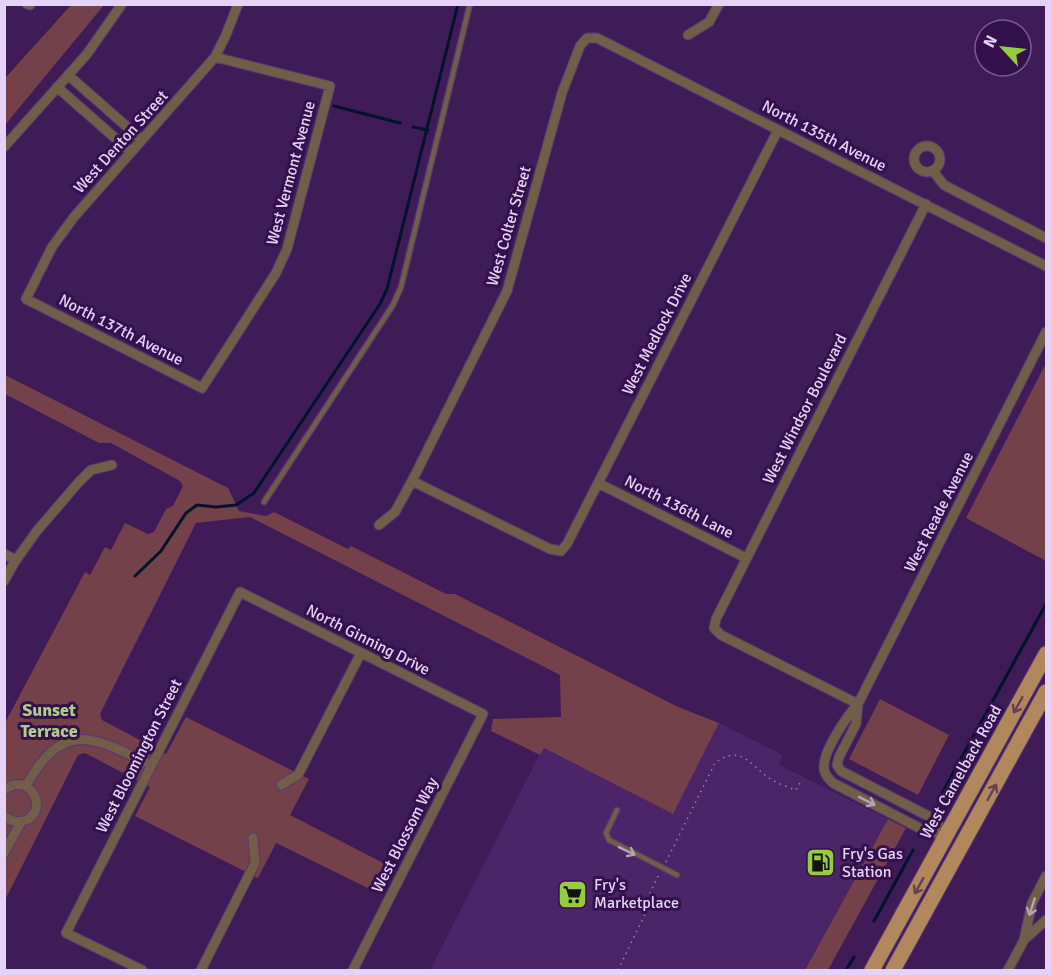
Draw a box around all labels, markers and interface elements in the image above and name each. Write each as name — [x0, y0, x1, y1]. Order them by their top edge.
north arrow — [973, 18, 1033, 78]
text: N — [979, 32, 1002, 51]
street label: West Denton Street — [69, 86, 173, 198]
street label: North 135th Avenue — [758, 96, 890, 176]
street label: West Vermont Avenue — [262, 99, 320, 247]
street label: West Colter Street — [482, 163, 536, 288]
street label: West Medlock Drive — [618, 270, 696, 398]
street label: North 137th Avenue — [55, 290, 187, 370]
street label: West Windsor Boulevard — [758, 331, 852, 487]
street label: West Reade Avenue — [900, 448, 978, 576]
street label: North 136th Lane — [621, 471, 737, 543]
street label: North Ginning Drive — [303, 600, 433, 680]
street label: West Bloomington Street — [92, 675, 187, 836]
one-way arrow — [1012, 696, 1024, 713]
district label: Sunset Terrace — [20, 699, 78, 742]
street label: West Camelback Road — [916, 702, 1006, 842]
street label: West Blossom Way — [367, 774, 443, 896]
one-way arrow — [986, 783, 998, 800]
one-way arrow — [858, 795, 875, 807]
place label: Fry's Gas Station — [842, 844, 903, 882]
one-way arrow — [618, 845, 636, 857]
fuel station icon: Fry's Gas Station — [805, 847, 837, 879]
place label: Fry's Marketplace — [594, 875, 679, 913]
one-way arrow — [913, 877, 925, 894]
supermarket icon: Fry's Marketplace — [557, 878, 589, 910]
one-way arrow — [1026, 897, 1037, 916]

